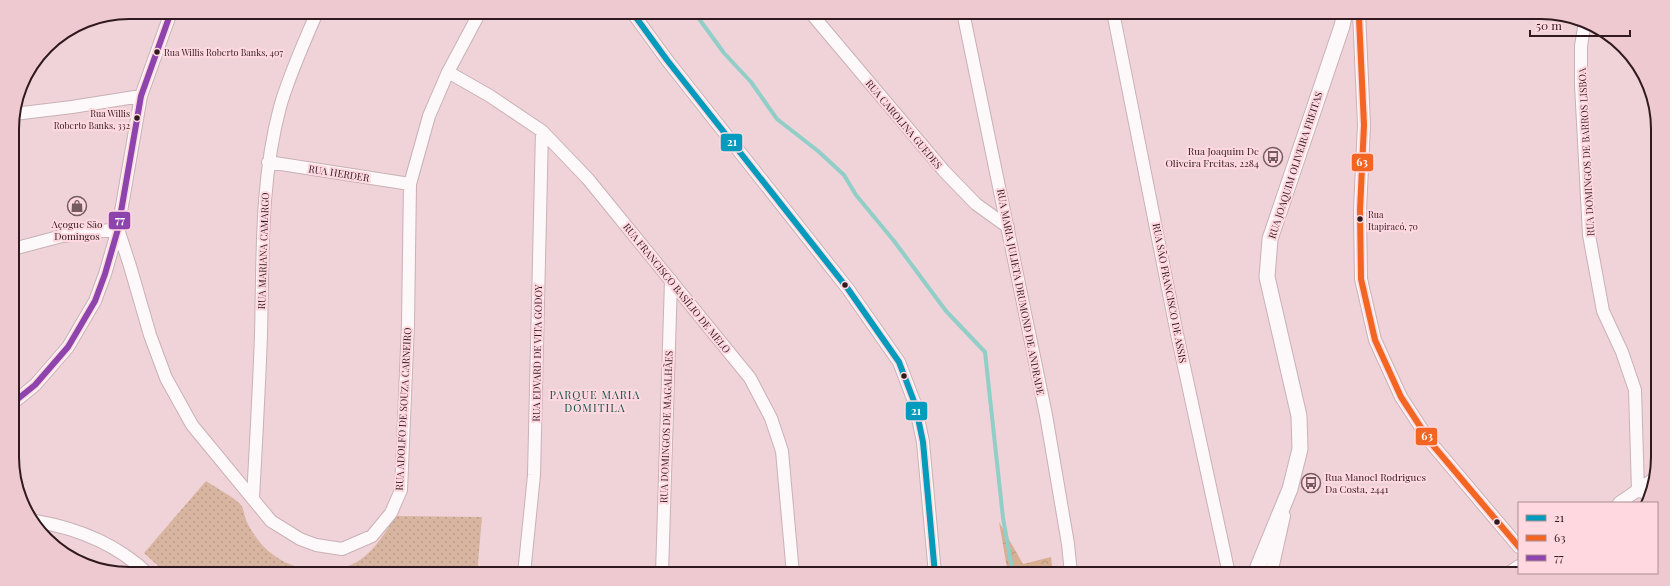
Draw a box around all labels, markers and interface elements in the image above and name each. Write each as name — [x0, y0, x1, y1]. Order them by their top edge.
scale bar — [1530, 12, 1630, 38]
text: 50 m — [1536, 17, 1562, 33]
place label: Rua Willis Roberto Banks, 407 — [164, 46, 283, 58]
marker: Rua Willis Roberto Banks, 407 — [152, 47, 162, 57]
street label: RUA DOMINGOS DE BARROS LISBOA — [1575, 67, 1597, 236]
street label: RUA CAROLINA GUEDES — [863, 77, 945, 171]
street label: RUA JOAQUIM OLIVEIRA FREITAS — [1265, 90, 1325, 240]
place label: Rua Willis Roberto Banks, 332 — [54, 107, 130, 131]
marker: Rua Willis Roberto Banks, 332 — [132, 113, 142, 123]
line badge: 21 — [720, 133, 743, 152]
text: 21 — [727, 134, 737, 149]
place label: Rua Joaquim De Oliveira Freitas, 2284 — [1166, 144, 1259, 170]
bus stop icon: Rua Joaquim De Oliveira Freitas, 2284 — [1262, 146, 1284, 168]
line badge: 63 — [1351, 153, 1374, 172]
text: 63 — [1356, 154, 1368, 169]
street label: RUA HERDER — [307, 161, 371, 185]
street label: RUA MARIA JULIETA DRUMOND DE ANDRADE — [994, 188, 1048, 396]
street label: RUA MARIANA CAMARGO — [254, 192, 272, 310]
shop icon: Açogue São Domingos — [66, 195, 88, 217]
place label: Rua Itapiracó, 70 — [1368, 208, 1418, 232]
line badge: 77 — [108, 211, 131, 230]
text: 77 — [115, 212, 125, 227]
marker: Rua Itapiracó, 70 — [1355, 214, 1365, 224]
place label: Açogue São Domingos — [50, 217, 103, 243]
street label: RUA FRANCISCO BASÍLIO DE MELO — [620, 220, 734, 356]
street label: RUA SÃO FRANCISCO DE ASSIS — [1150, 222, 1190, 364]
unlabelled marker — [840, 280, 850, 290]
street label: RUA EDVARD DE VITA GODOY — [529, 284, 545, 422]
street label: RUA ADOLFO DE SOUZA CARNEIRO — [392, 327, 414, 491]
street label: RUA DOMINGOS DE MAGALHÃES — [656, 351, 676, 503]
unlabelled marker — [899, 371, 909, 381]
district label: PARQUE MARIA DOMITILA — [550, 387, 640, 415]
line badge: 21 — [905, 401, 928, 421]
text: 21 — [911, 403, 921, 418]
line badge: 63 — [1415, 427, 1438, 446]
text: 63 — [1421, 428, 1433, 443]
place label: Rua Manoel Rodrigues Da Costa, 2441 — [1325, 470, 1426, 496]
bus stop icon: Rua Manoel Rodrigues Da Costa, 2441 — [1300, 472, 1322, 494]
legend — [1518, 502, 1658, 574]
text: 21 — [1554, 509, 1565, 525]
unlabelled marker — [1492, 517, 1502, 527]
text: 63 — [1554, 529, 1566, 545]
text: 77 — [1554, 549, 1564, 565]

